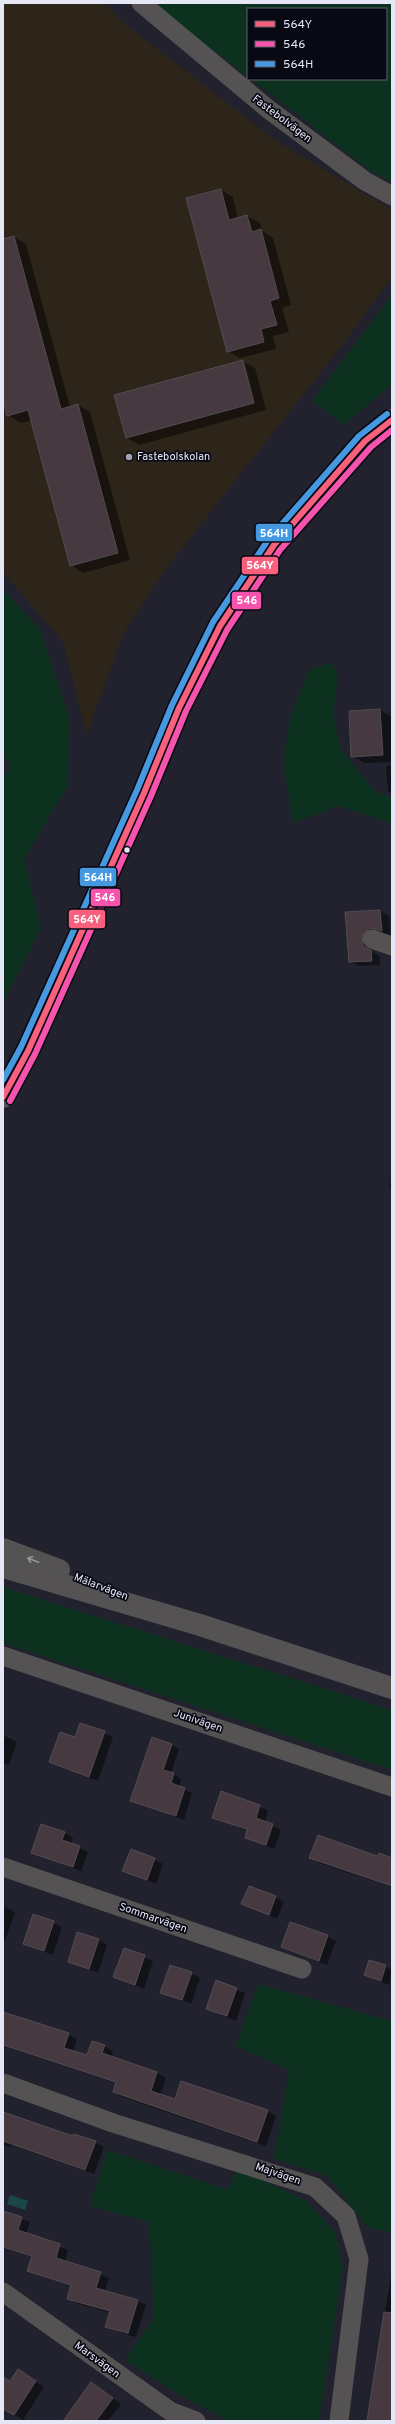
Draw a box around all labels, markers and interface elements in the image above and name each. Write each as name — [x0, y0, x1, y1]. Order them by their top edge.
legend — [247, 8, 387, 80]
text: 564Y — [283, 17, 312, 33]
text: 546 — [283, 37, 305, 53]
text: 564H — [283, 57, 313, 73]
street label: Fastebolvägen — [249, 92, 315, 146]
place label: Fastebolskolan — [137, 450, 210, 464]
marker: Fastebolskolan — [124, 452, 134, 462]
line badge: 564H — [255, 523, 293, 542]
text: 564H — [260, 527, 288, 541]
line badge: 564Y — [241, 556, 279, 575]
text: 564Y — [246, 559, 274, 573]
line badge: 546 — [231, 591, 262, 610]
text: 546 — [237, 594, 258, 608]
unlabelled marker — [122, 845, 132, 855]
line badge: 564H — [79, 867, 117, 887]
text: 564H — [84, 871, 112, 885]
line badge: 546 — [90, 888, 121, 907]
text: 546 — [95, 891, 116, 905]
line badge: 564Y — [68, 909, 106, 929]
text: 564Y — [73, 913, 101, 927]
one-way arrow — [27, 1555, 39, 1563]
street label: Mälarvägen — [72, 1570, 130, 1604]
street label: Junivägen — [172, 1706, 224, 1736]
street label: Sommarvägen — [117, 1900, 189, 1936]
street label: Majvägen — [254, 2160, 302, 2188]
street label: Marsvägen — [71, 2339, 123, 2381]

